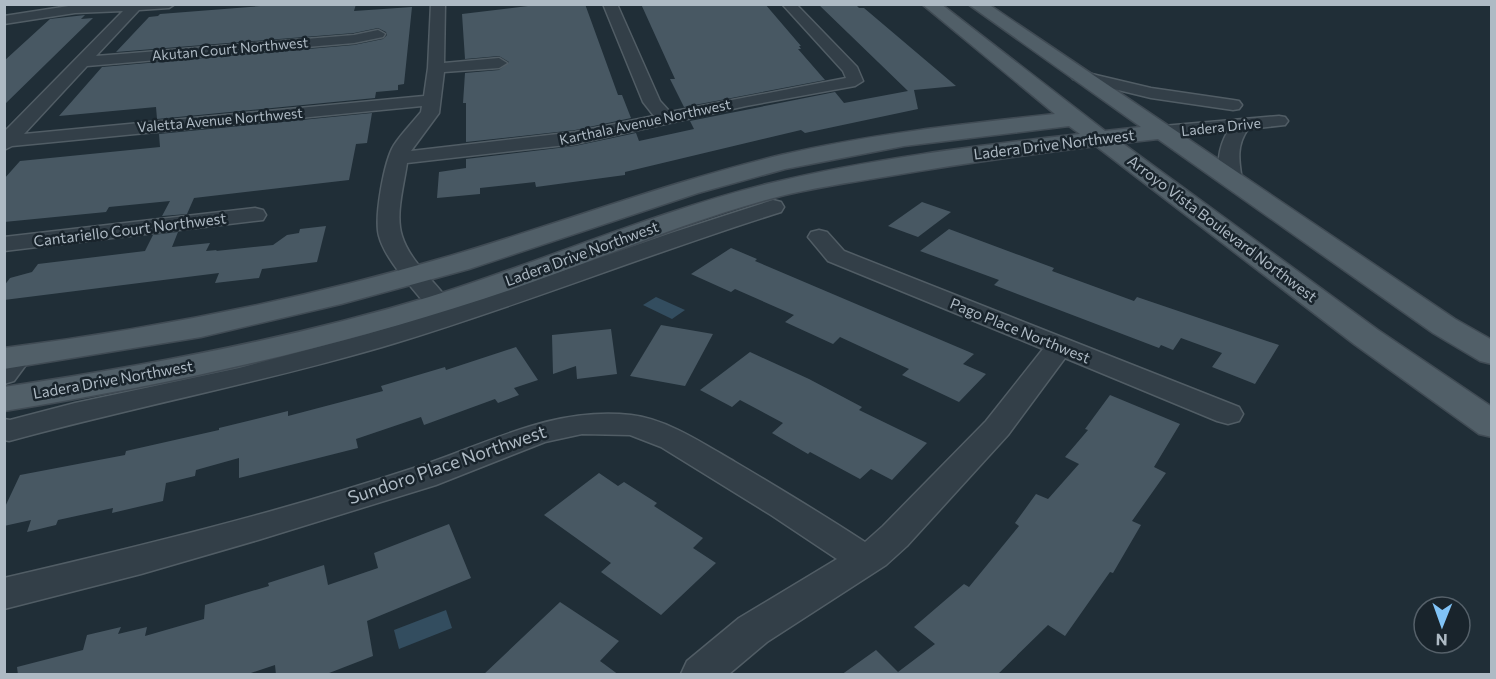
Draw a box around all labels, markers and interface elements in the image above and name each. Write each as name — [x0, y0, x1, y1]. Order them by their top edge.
street label: Akutan Court Northwest — [151, 33, 309, 64]
street label: Karthala Avenue Northwest — [558, 95, 732, 148]
street label: Valetta Avenue Northwest — [136, 104, 304, 135]
street label: Ladera Drive — [1180, 114, 1262, 139]
street label: Ladera Drive Northwest — [972, 125, 1135, 163]
street label: Arroyo Vista Boulevard Northwest — [1124, 151, 1321, 305]
street label: Cantariello Court Northwest — [33, 208, 227, 250]
street label: Ladera Drive Northwest — [502, 217, 661, 289]
street label: Pago Place Northwest — [948, 294, 1093, 366]
street label: Ladera Drive Northwest — [31, 356, 194, 402]
street label: Sundoro Place Northwest — [345, 420, 549, 508]
north arrow — [1412, 595, 1472, 655]
text: N — [1436, 631, 1448, 650]

